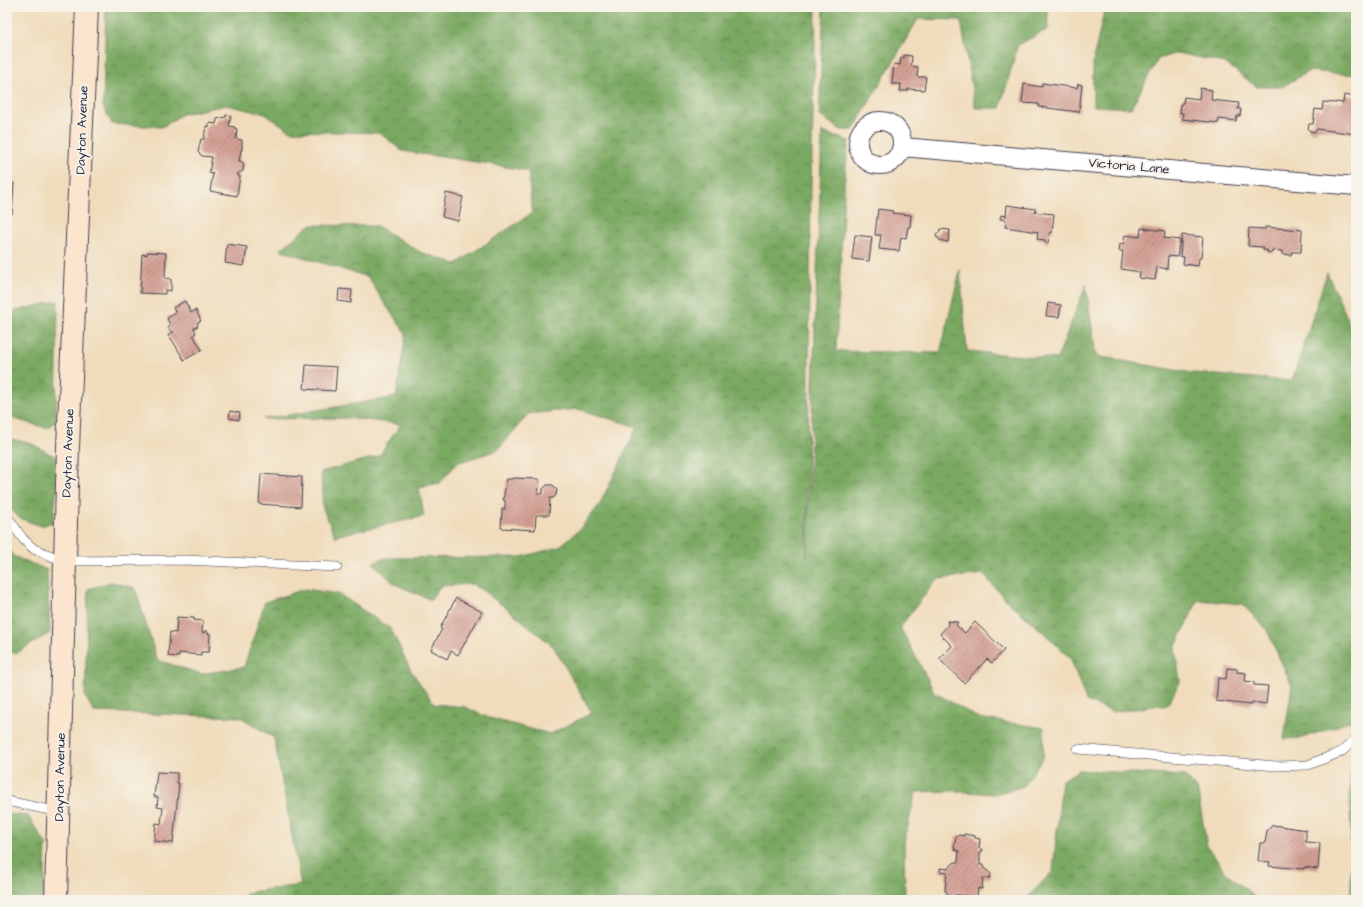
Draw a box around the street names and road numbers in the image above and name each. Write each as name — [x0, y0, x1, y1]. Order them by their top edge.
street label: Dayton Avenue — [71, 85, 94, 175]
street label: Victoria Lane — [1088, 154, 1170, 178]
street label: Dayton Avenue — [57, 408, 80, 498]
street label: Dayton Avenue — [50, 732, 71, 822]

